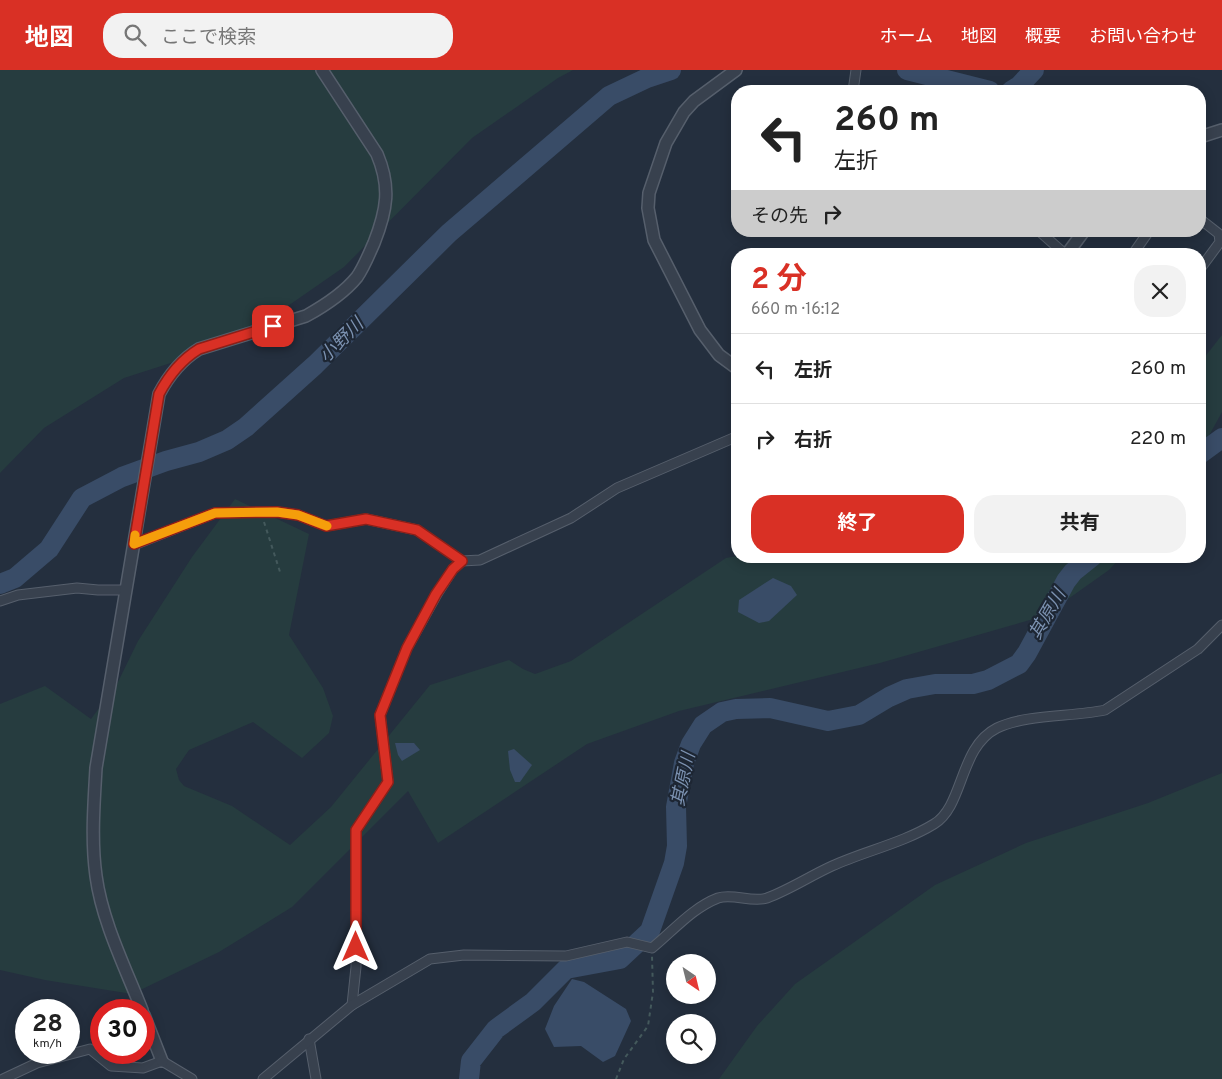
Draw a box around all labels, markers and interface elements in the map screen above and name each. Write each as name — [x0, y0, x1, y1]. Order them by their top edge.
search box — [103, 13, 453, 58]
icon: search — [121, 21, 149, 49]
text: 地図 — [25, 24, 73, 54]
text: ここで検索 — [161, 26, 256, 50]
text: ホーム — [880, 26, 933, 49]
text: 地図 — [961, 26, 997, 49]
text: 概要 — [1025, 26, 1061, 49]
text: お問い合わせ — [1089, 26, 1197, 49]
text: 260 m — [834, 99, 939, 143]
icon: left — [751, 105, 816, 170]
text: 左折 — [834, 149, 878, 176]
icon: right — [818, 200, 846, 228]
text: その先 — [751, 205, 808, 229]
text: 2 分 — [751, 262, 807, 299]
button: close — [1134, 265, 1186, 317]
text: 660 m · 16:12 — [751, 300, 840, 320]
pin — [252, 305, 294, 347]
icon: arrive — [259, 312, 287, 340]
water label: 小野川 — [315, 312, 371, 368]
icon: left — [751, 355, 779, 383]
text: 260 m — [1130, 357, 1186, 381]
text: 左折 — [794, 359, 832, 383]
icon: right — [751, 425, 779, 453]
text: 220 m — [1130, 427, 1186, 451]
text: 右折 — [794, 429, 832, 453]
button: 終了 — [751, 495, 964, 553]
button: 共有 — [974, 495, 1186, 553]
water label: 其原川 — [1025, 584, 1073, 644]
water label: 其原川 — [668, 749, 702, 808]
position arrow — [329, 920, 381, 972]
north arrow — [666, 954, 716, 1004]
map controls — [666, 954, 716, 1064]
speed limit sign: 30 — [90, 999, 155, 1064]
text: 28 — [32, 1009, 63, 1041]
button: search — [666, 1014, 716, 1064]
text: km/h — [33, 1036, 62, 1052]

